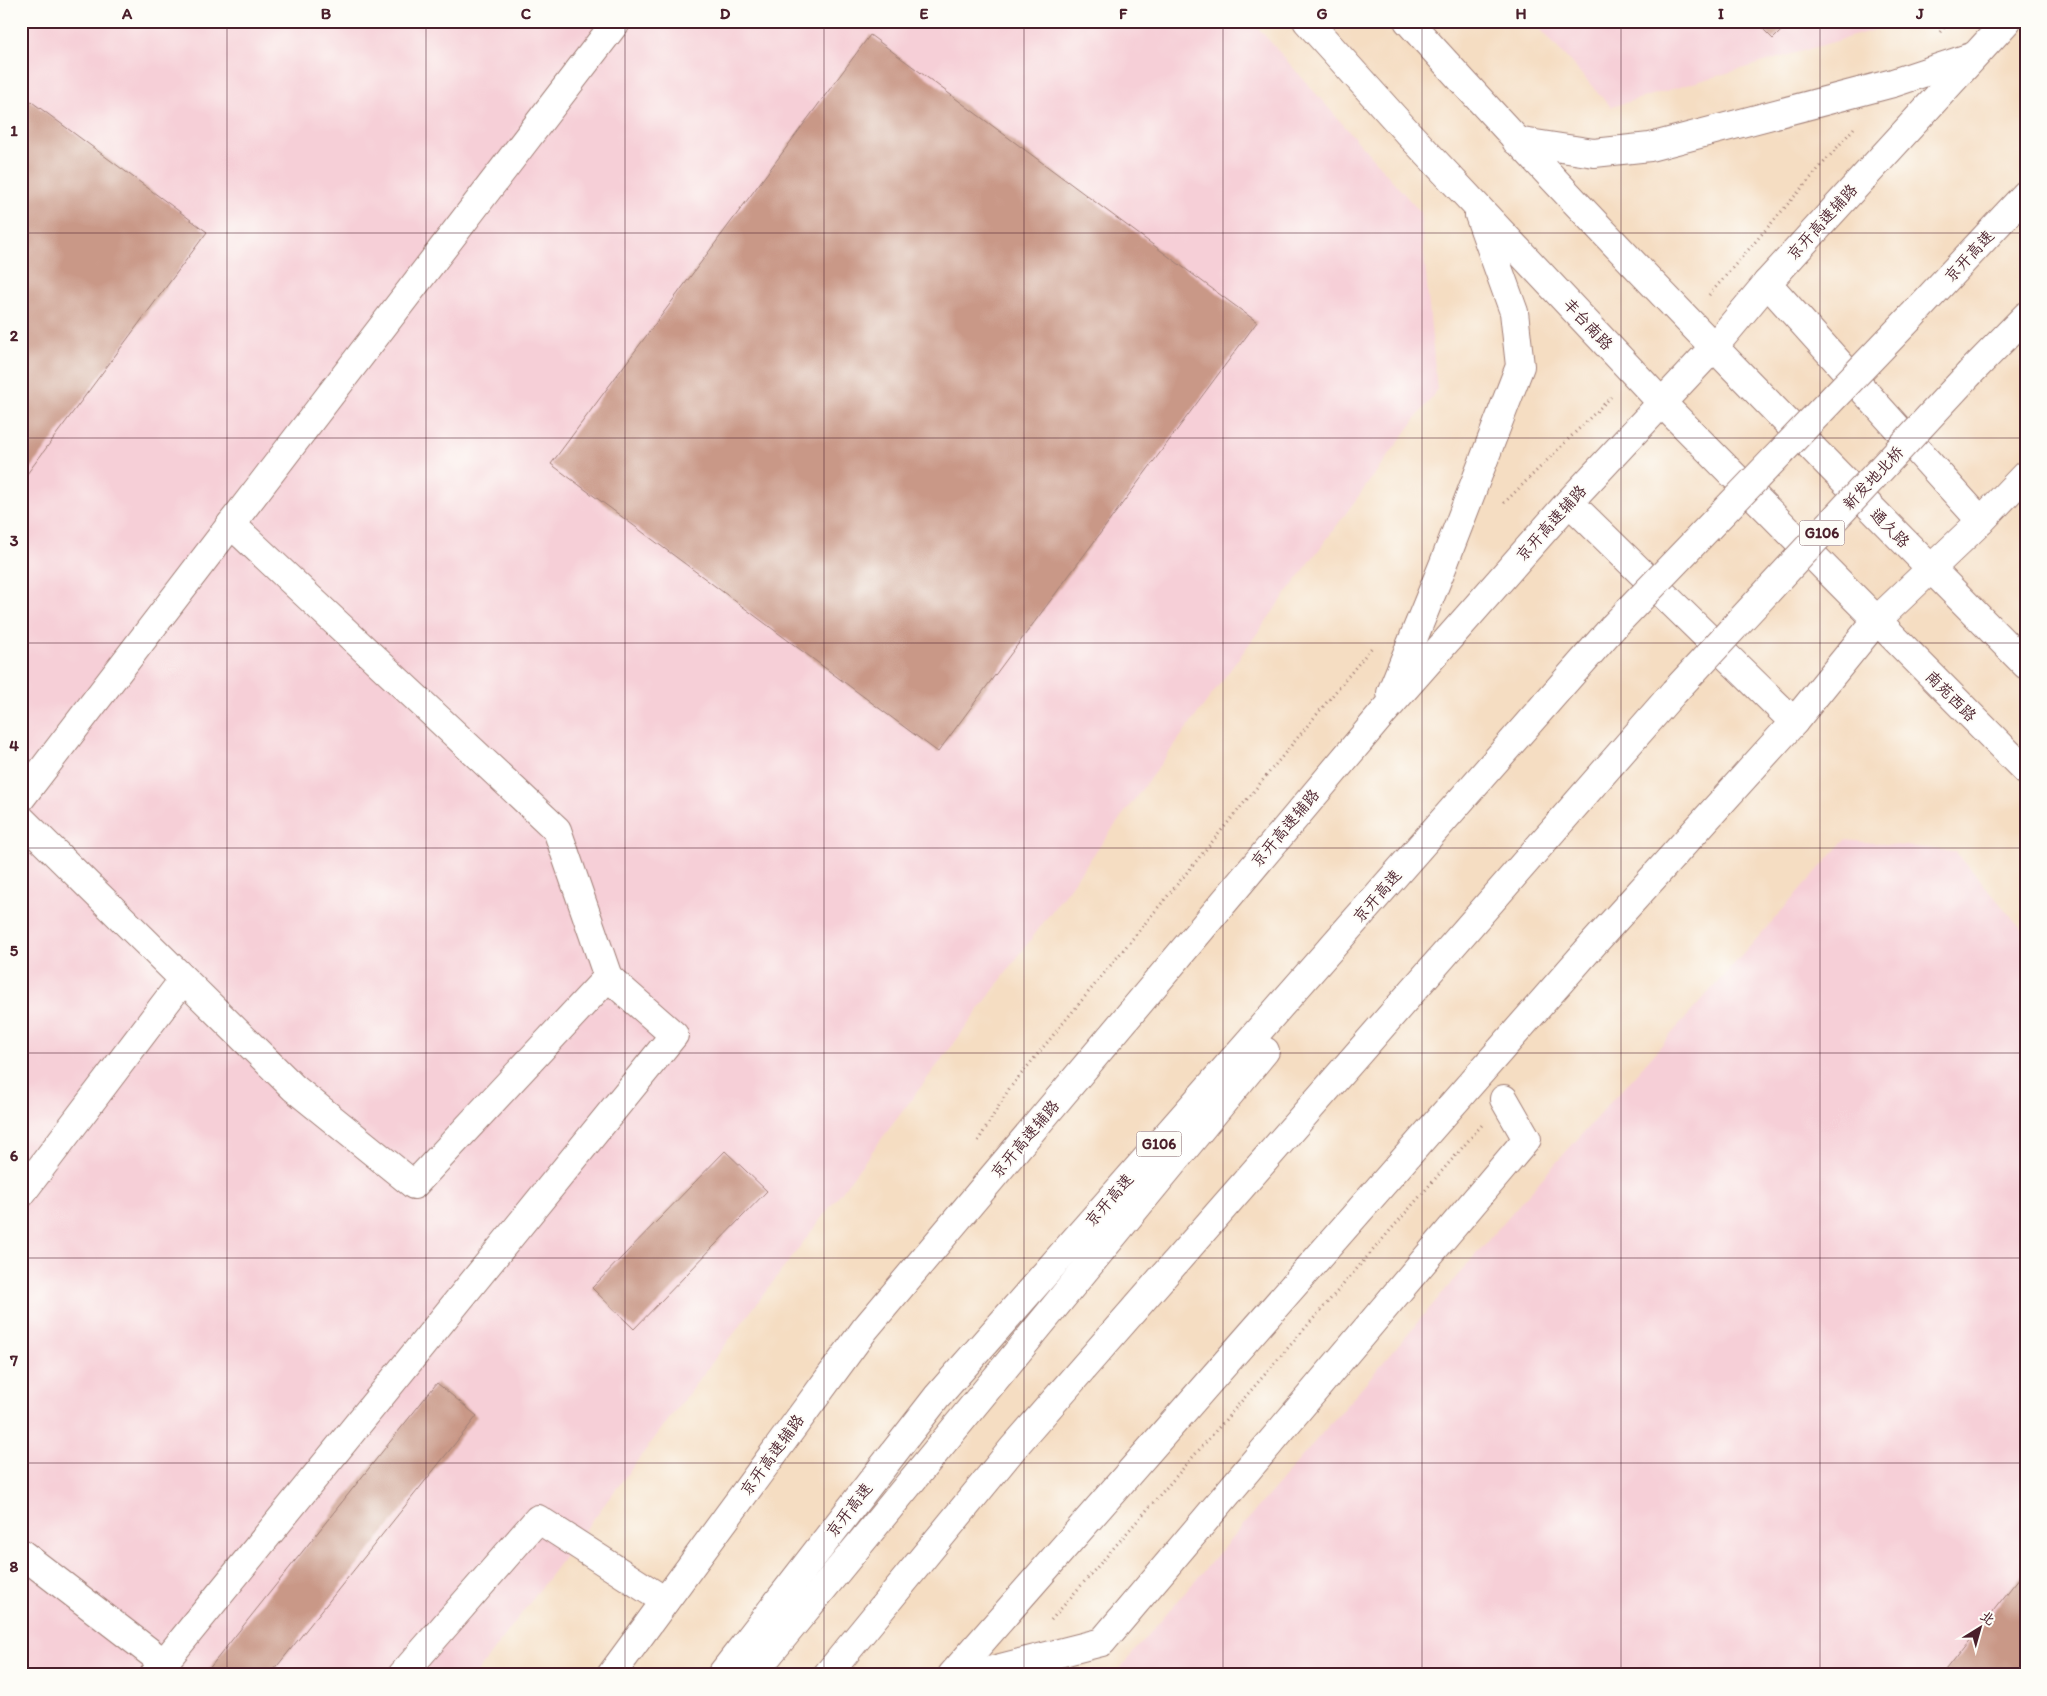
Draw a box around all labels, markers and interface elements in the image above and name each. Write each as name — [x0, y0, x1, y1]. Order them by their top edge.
text: A — [121, 4, 133, 23]
text: B — [321, 4, 332, 23]
text: C — [521, 4, 532, 23]
text: D — [720, 4, 731, 23]
text: E — [920, 4, 929, 23]
text: F — [1119, 4, 1128, 23]
text: G — [1316, 4, 1328, 23]
text: H — [1515, 4, 1527, 23]
text: I — [1718, 4, 1724, 23]
text: J — [1915, 4, 1924, 23]
text: 1 — [10, 121, 18, 140]
street label: 京开高速辅路 — [1783, 180, 1861, 264]
street label: 京开高速 — [1940, 226, 1998, 286]
street label: 丰台南路 — [1559, 294, 1617, 354]
text: 2 — [10, 326, 19, 345]
street label: 新发地北桥 — [1839, 442, 1907, 514]
street label: 京开高速辅路 — [1512, 481, 1590, 565]
street label: 通久路 — [1866, 504, 1914, 552]
road number: G106 — [1800, 520, 1844, 546]
text: 3 — [10, 531, 19, 550]
street label: 南苑西路 — [1922, 667, 1980, 725]
text: 4 — [9, 736, 19, 755]
street label: 京开高速辅路 — [1247, 785, 1323, 871]
street label: 京开高速 — [1349, 866, 1405, 926]
text: 5 — [10, 941, 19, 960]
street label: 京开高速辅路 — [987, 1096, 1063, 1182]
road number: G106 — [1136, 1132, 1182, 1156]
text: 6 — [10, 1146, 19, 1165]
street label: 京开高速 — [1081, 1170, 1137, 1230]
text: 7 — [9, 1351, 18, 1370]
street label: 京开高速辅路 — [736, 1411, 808, 1499]
street label: 京开高速 — [822, 1479, 876, 1541]
text: 8 — [10, 1557, 19, 1576]
north arrow — [1954, 1604, 2004, 1654]
text: 北 — [1977, 1607, 1998, 1629]

